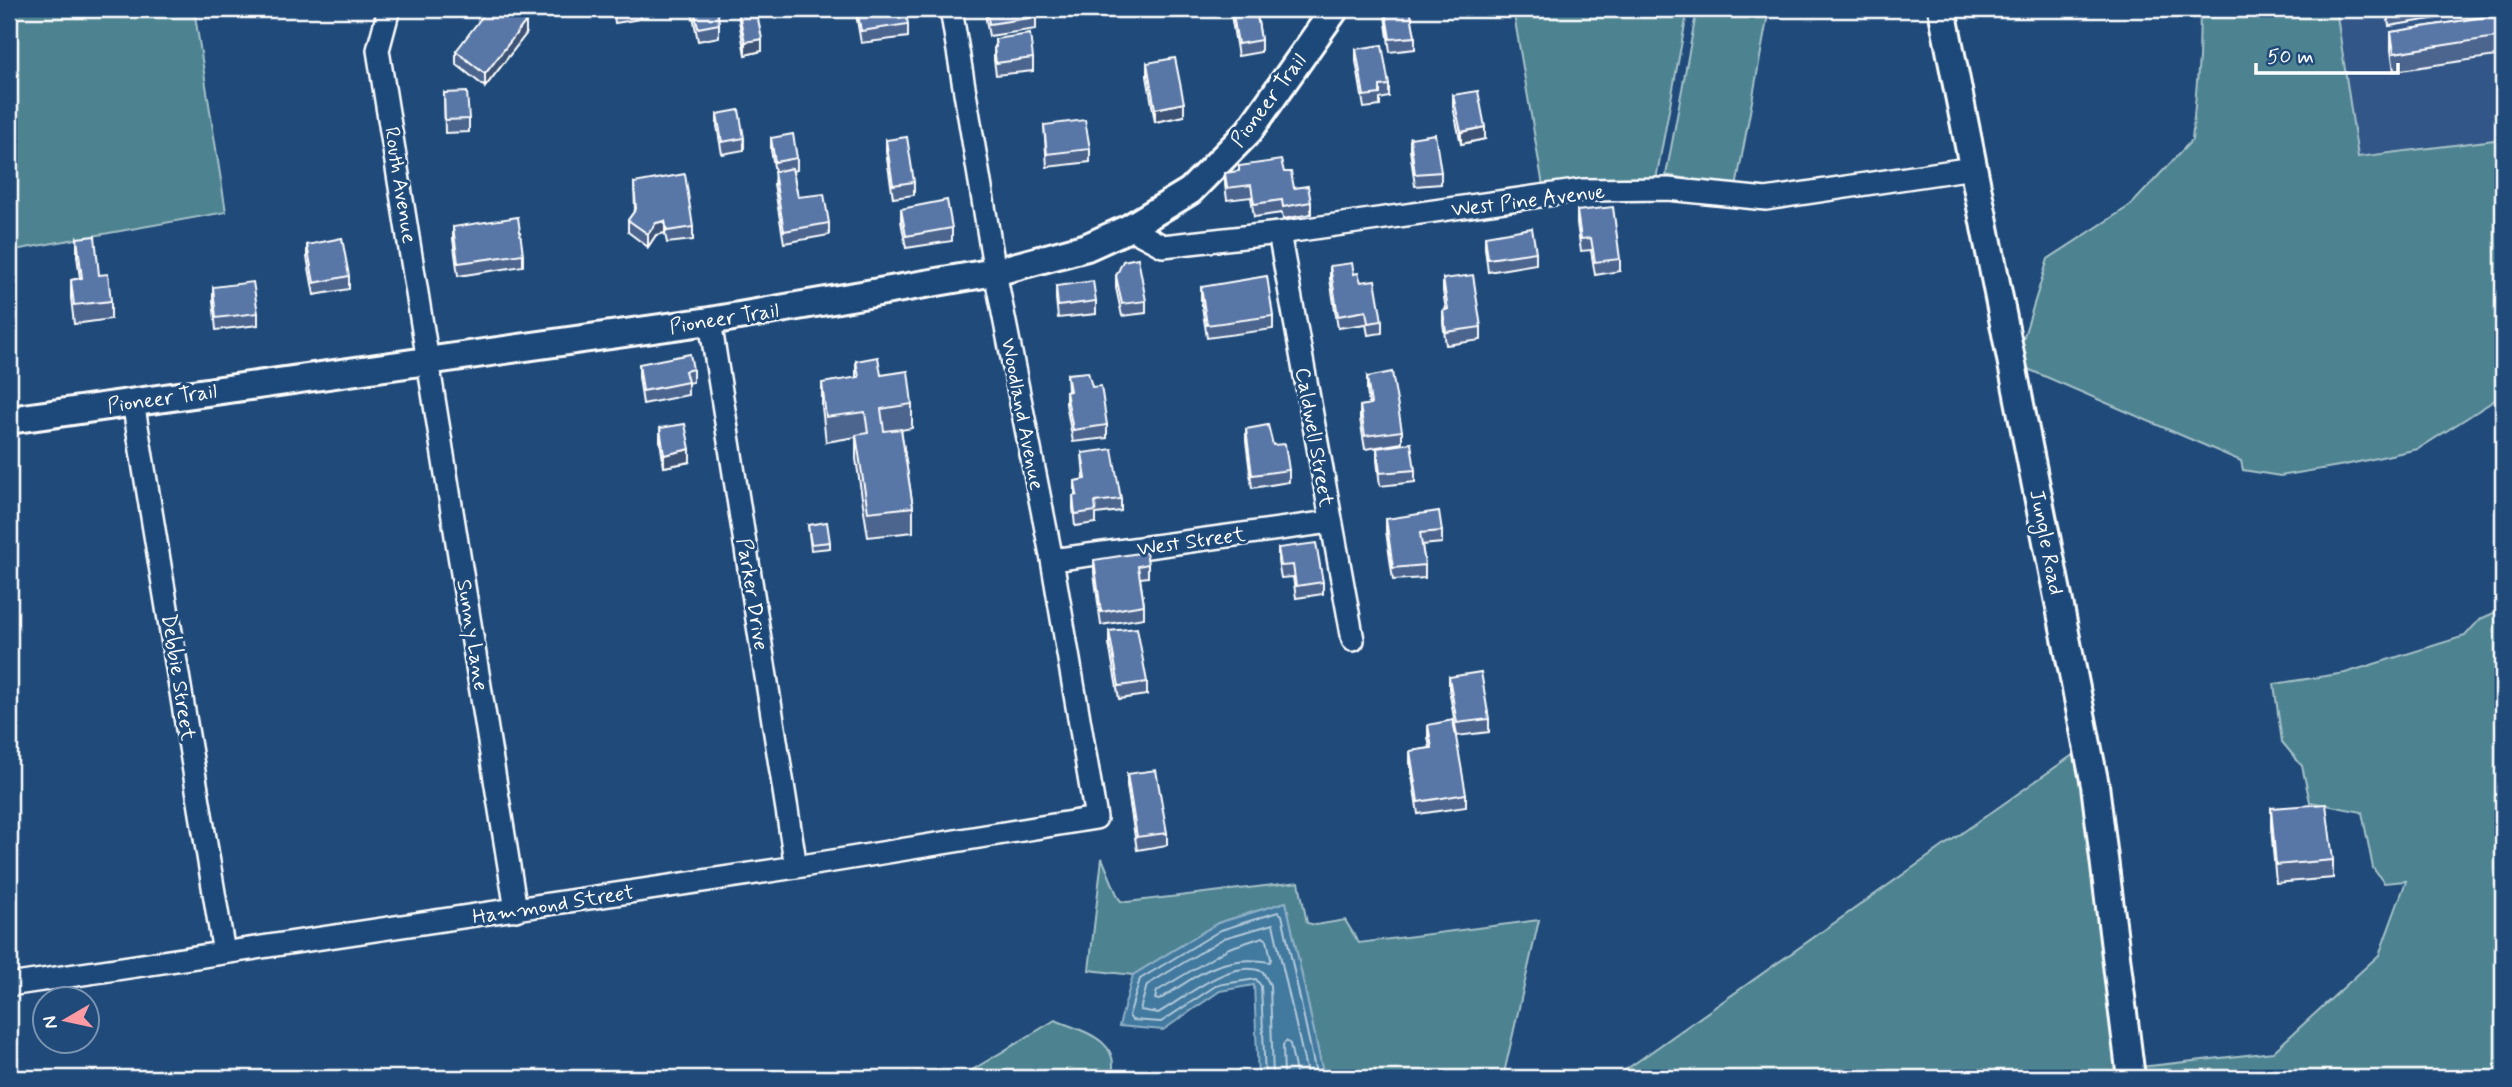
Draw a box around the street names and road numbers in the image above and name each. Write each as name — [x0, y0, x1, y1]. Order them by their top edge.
street label: Pioneer Trail — [1224, 48, 1313, 153]
street label: Routh Avenue — [377, 125, 423, 245]
street label: West Pine Avenue — [1450, 178, 1607, 224]
street label: Pioneer Trail — [667, 297, 781, 341]
street label: Woodland Avenue — [994, 336, 1051, 493]
street label: Caldwell Street — [1288, 365, 1340, 510]
street label: Pioneer Trail — [106, 377, 219, 421]
street label: Jungle Road — [2021, 487, 2070, 597]
street label: West Street — [1135, 520, 1248, 563]
street label: Parker Drive — [729, 536, 775, 652]
street label: Sunny Lane — [449, 577, 495, 693]
street label: Debbie Street — [154, 612, 202, 743]
street label: Hammond Street — [470, 878, 636, 932]

